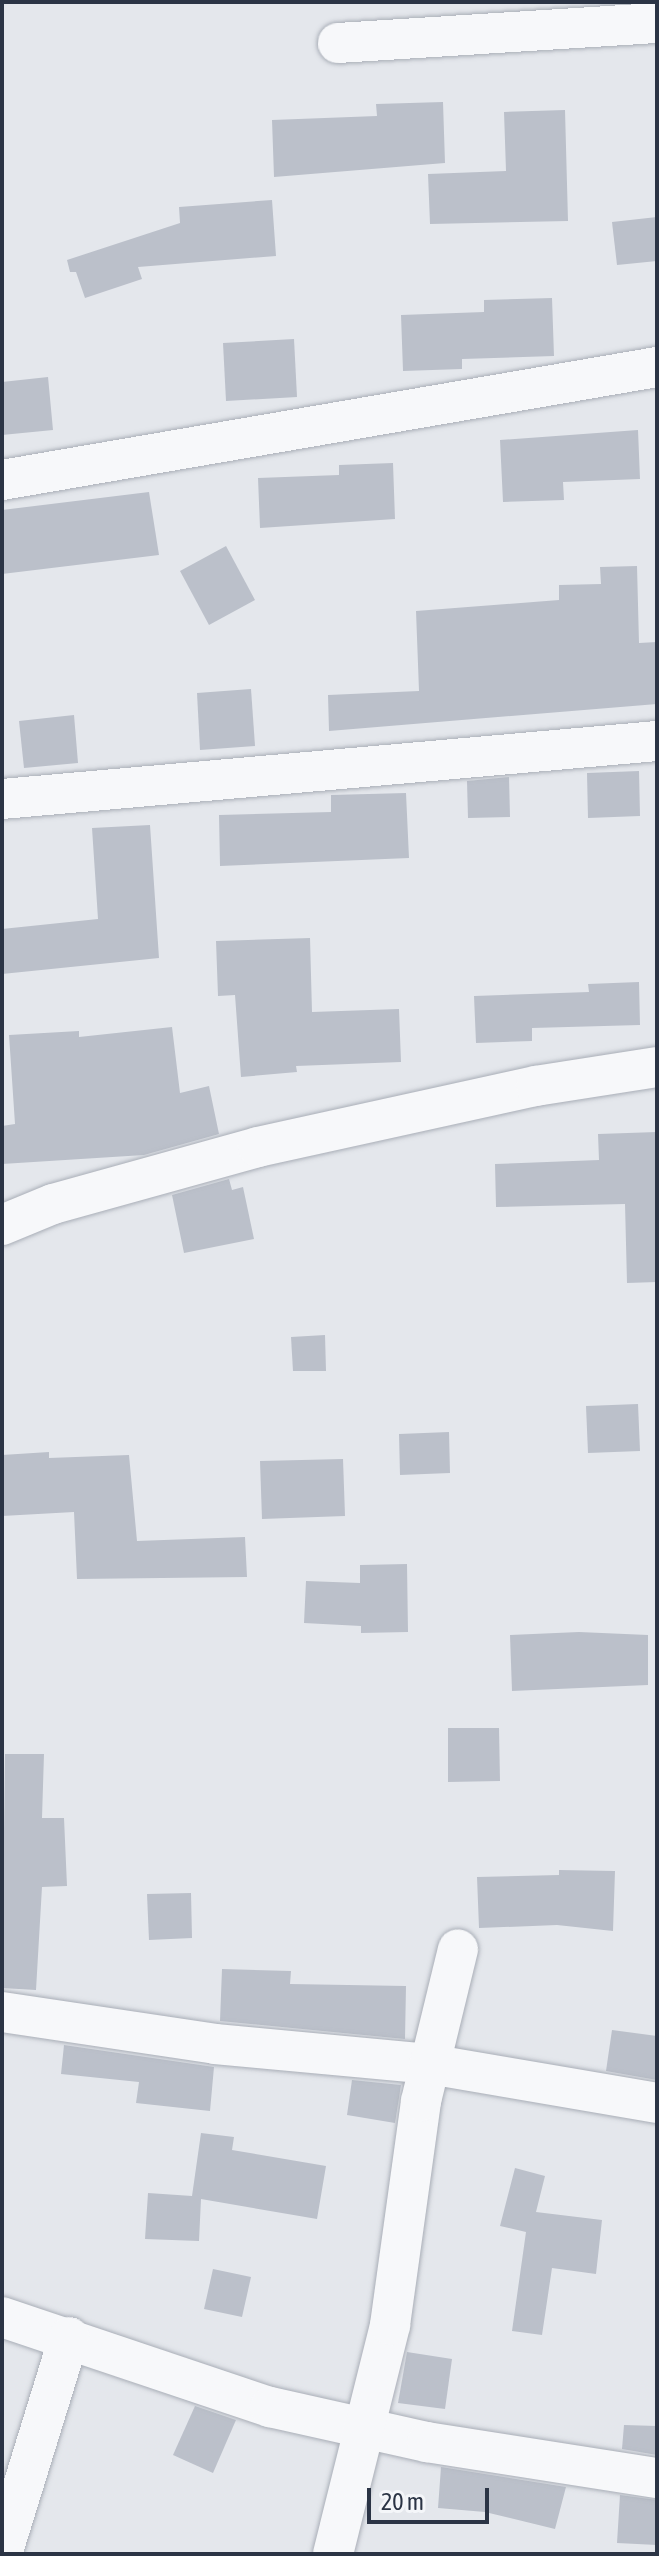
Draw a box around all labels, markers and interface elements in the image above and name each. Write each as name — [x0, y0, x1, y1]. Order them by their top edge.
scale bar — [371, 2472, 493, 2522]
text: 20 m — [381, 2488, 424, 2515]

